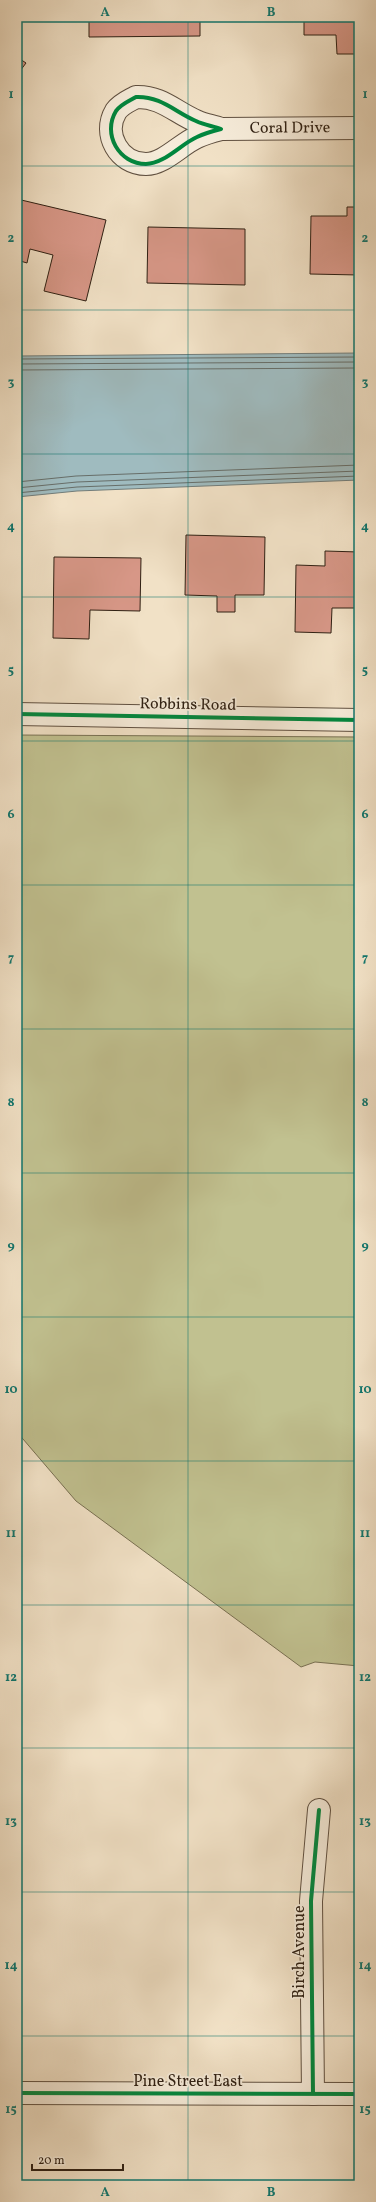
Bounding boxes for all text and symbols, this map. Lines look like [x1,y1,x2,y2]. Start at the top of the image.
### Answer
text: A [100,4,110,22]
text: B [267,4,276,22]
text: 1 [8,86,14,104]
text: 1 [362,86,368,104]
street label: Coral Drive [250,117,330,140]
text: 2 [8,230,15,248]
text: 2 [362,230,369,248]
text: 3 [8,374,15,392]
text: 3 [362,374,369,392]
text: 4 [7,518,15,536]
text: 4 [361,518,369,536]
text: 5 [8,662,14,680]
text: 5 [362,662,368,680]
street label: Robbins Road [139,693,237,717]
text: 6 [7,806,15,824]
text: 6 [361,806,369,824]
text: 7 [8,950,14,968]
text: 7 [362,950,368,968]
text: 8 [7,1094,15,1112]
text: 8 [361,1094,369,1112]
text: 9 [7,1237,15,1255]
text: 9 [361,1237,369,1255]
text: 10 [4,1381,18,1399]
text: 10 [358,1381,372,1399]
text: 11 [6,1525,16,1543]
text: 11 [360,1525,370,1543]
text: 12 [5,1669,17,1687]
text: 12 [359,1669,371,1687]
text: 13 [5,1813,17,1831]
text: 13 [359,1813,371,1831]
street label: Birch Avenue [289,1905,311,1999]
text: 14 [4,1957,18,1975]
text: 14 [358,1957,372,1975]
street label: Pine Street East [133,2071,243,2093]
text: 15 [5,2101,17,2119]
text: 15 [359,2101,371,2119]
scale bar [32,2146,123,2172]
text: 20 m [38,2153,65,2169]
text: A [100,2184,110,2202]
text: B [267,2184,276,2202]

